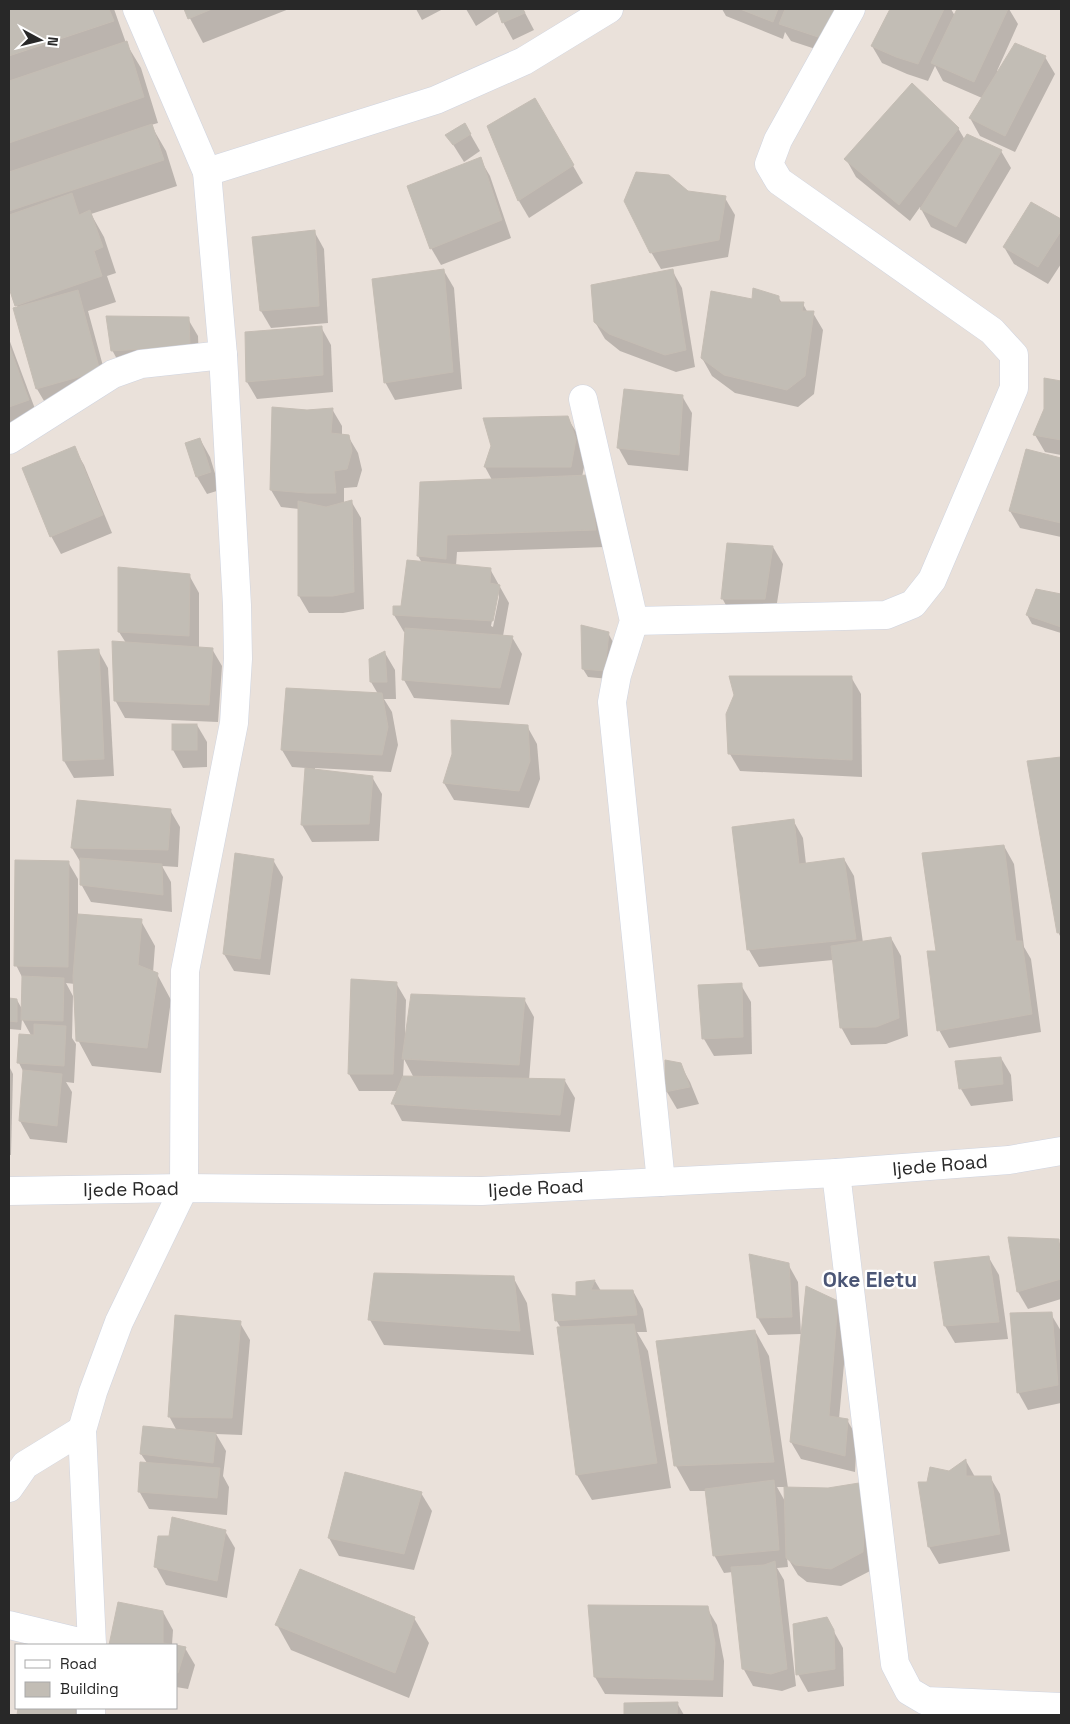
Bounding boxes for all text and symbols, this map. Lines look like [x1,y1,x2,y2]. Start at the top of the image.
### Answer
north arrow [15,15,65,65]
text: N [43,36,62,47]
street label: Ijede Road [891,1148,989,1182]
street label: Ijede Road [488,1173,584,1203]
street label: Ijede Road [83,1176,179,1202]
district label: Oke Eletu [823,1266,917,1293]
legend [15,1644,178,1709]
text: Road [60,1654,97,1673]
text: Building [60,1679,119,1698]

